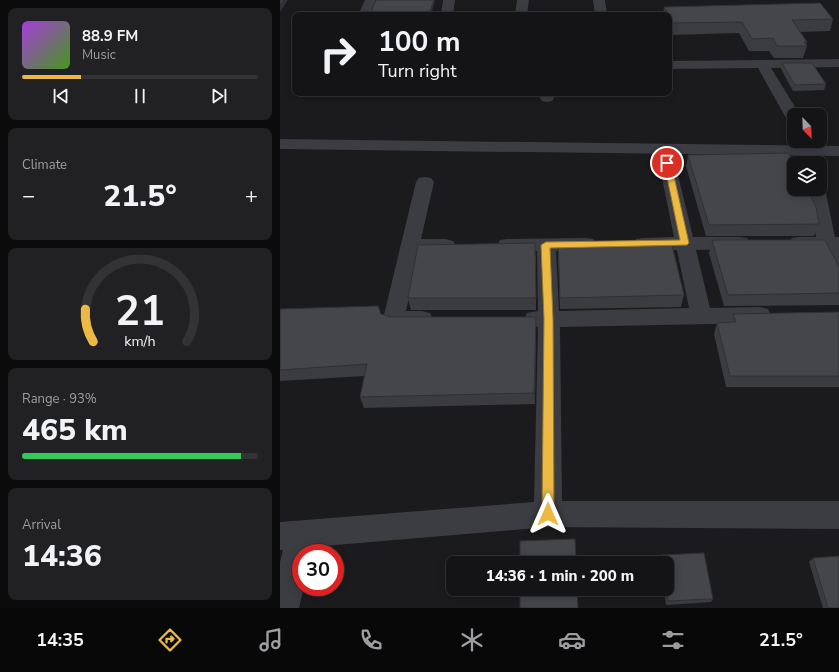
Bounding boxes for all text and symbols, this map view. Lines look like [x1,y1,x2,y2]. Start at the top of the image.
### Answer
text: 100 m [378,23,461,61]
text: 88.9 FM [82,26,138,46]
icon: right [312,28,364,80]
text: Music [82,46,116,64]
text: Turn right [378,59,457,83]
icon: previous [50,85,72,107]
icon: pause [129,85,151,107]
icon: next [208,85,230,107]
north arrow [787,108,827,148]
map controls [787,108,827,196]
pin [650,146,684,180]
icon: arrive [656,152,678,174]
text: Climate [22,156,67,174]
button: layers [787,156,827,196]
text: 21.5° [103,176,177,217]
text: − [22,181,35,211]
text: + [245,181,258,211]
text: 21 [115,283,165,340]
text: km/h [124,332,156,351]
text: Range · 93% [22,390,97,408]
text: 465 km [22,410,128,451]
position arrow [527,493,569,535]
text: Arrival [22,516,61,534]
text: 14:36 [22,536,102,577]
speed limit sign: 30 [292,544,344,596]
text: 14:36 · 1 min · 200 m [486,566,634,586]
icon: directions [156,626,184,654]
icon: music [257,626,285,654]
icon: phone [357,626,385,654]
icon: climate [458,626,486,654]
icon: car [558,626,586,654]
icon: filters [659,626,687,654]
text: 14:35 [36,628,84,652]
text: 21.5° [759,628,803,652]

